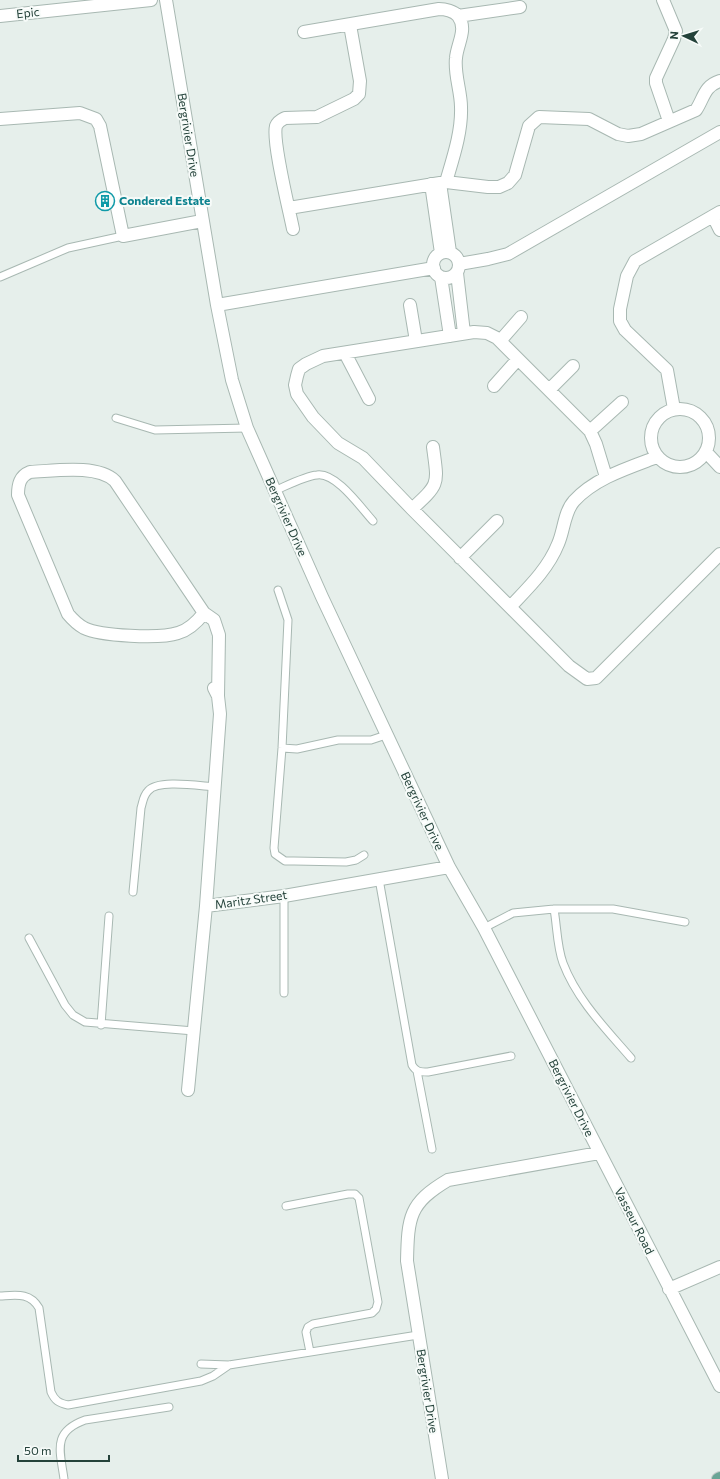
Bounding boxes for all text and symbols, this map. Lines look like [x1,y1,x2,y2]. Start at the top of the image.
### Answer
street label: Epic [16,4,40,20]
north arrow [664,16,704,56]
text: N [667,31,680,40]
street label: Bergrivier Drive [175,92,203,178]
building icon: Condered Estate [94,190,116,212]
place label: Condered Estate [119,193,210,207]
street label: Bergrivier Drive [263,475,311,558]
street label: Bergrivier Drive [399,769,447,852]
street label: Maritz Street [214,887,288,911]
street label: Bergrivier Drive [546,1057,597,1139]
street label: Vasseur Road [612,1185,658,1256]
street label: Bergrivier Drive [414,1348,442,1434]
scale bar [18,1437,109,1463]
text: 50 m [24,1443,52,1457]

